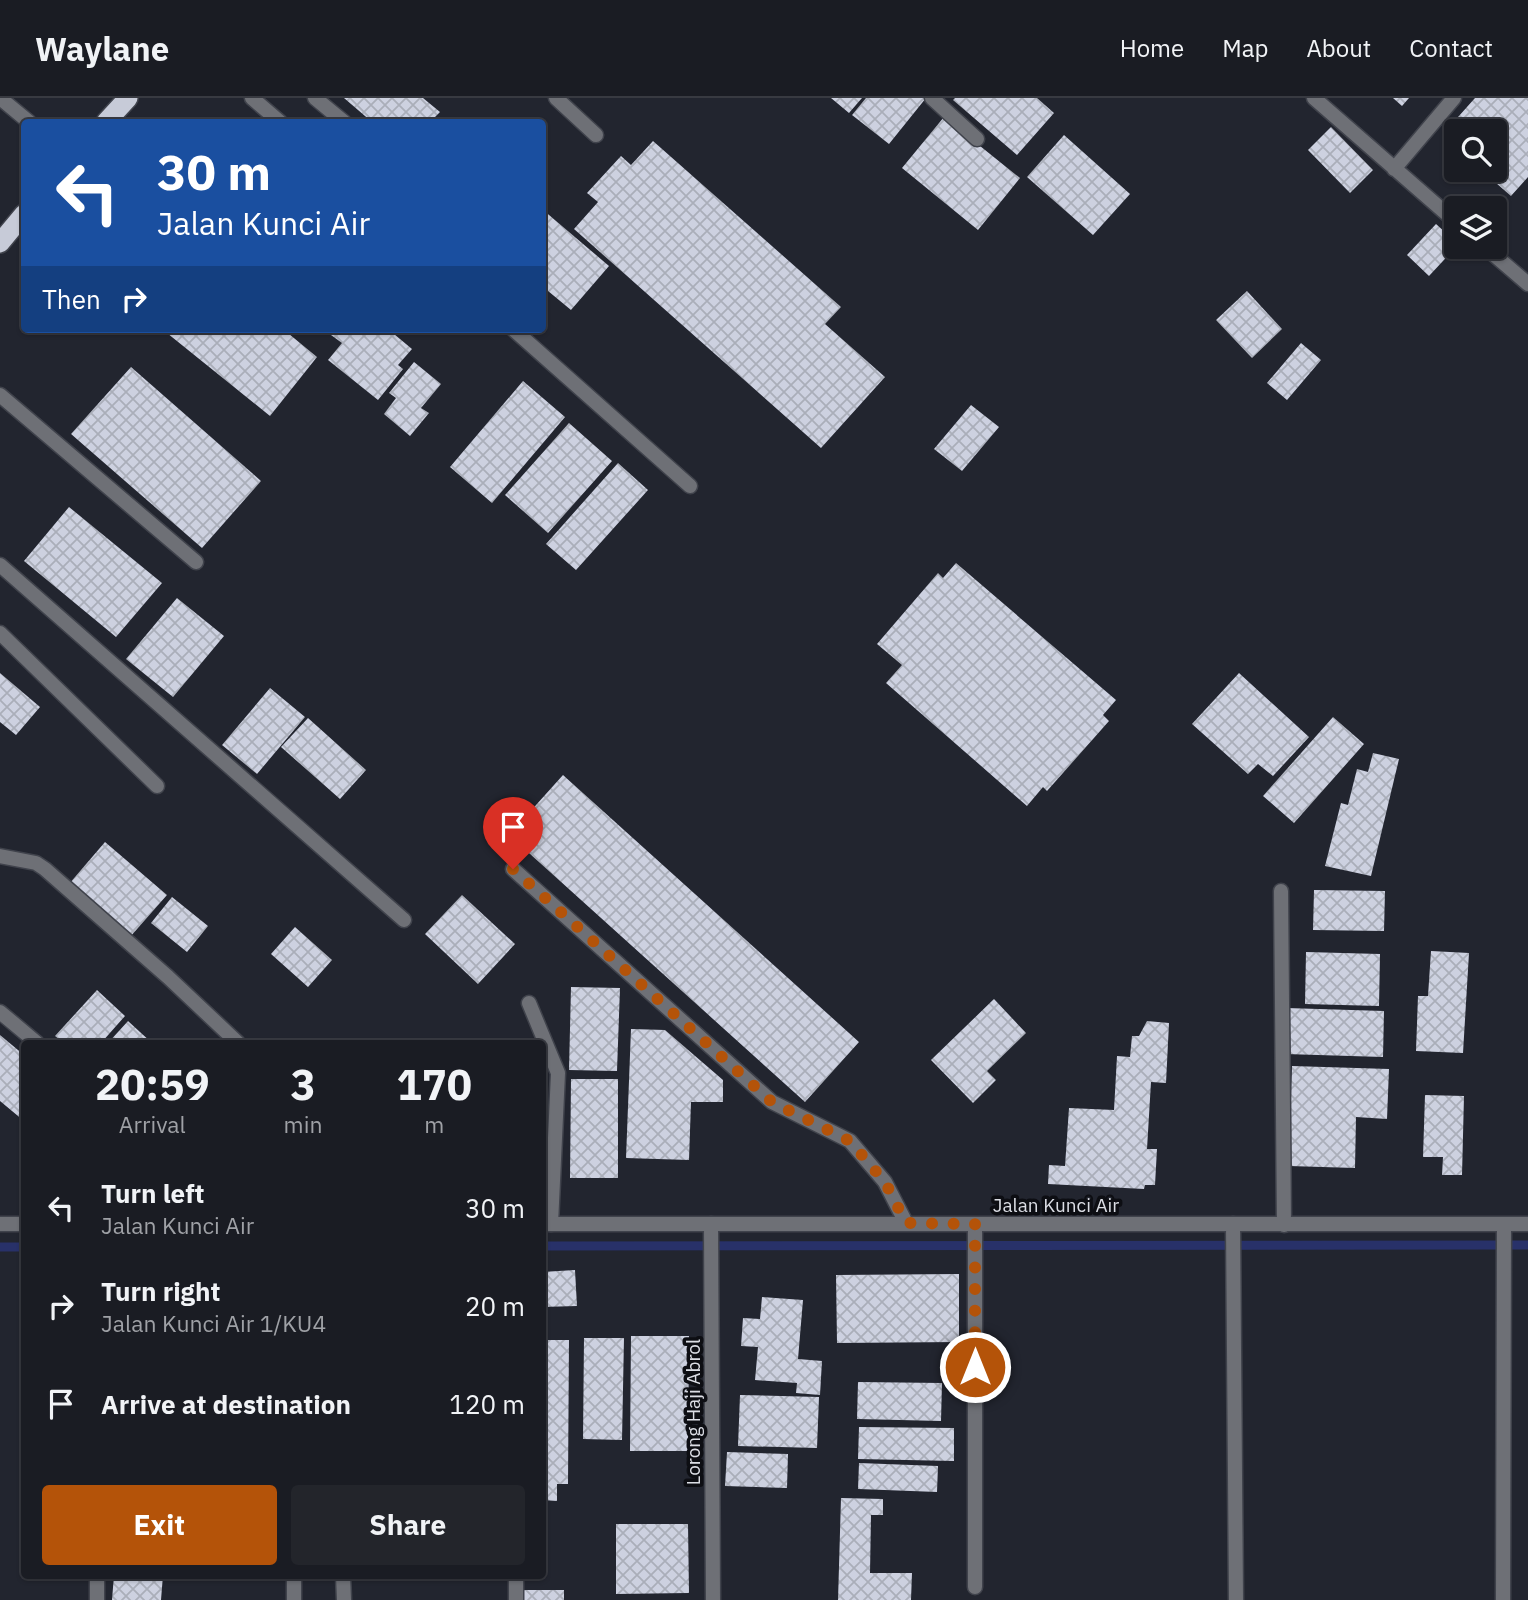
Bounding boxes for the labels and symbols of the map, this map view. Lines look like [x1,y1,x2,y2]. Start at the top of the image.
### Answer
pin [483,797,543,869]
street label: Jalan Kunci Air [993,1193,1119,1217]
position arrow [938,1330,1012,1404]
street label: Lorong Haji Abrol [681,1339,705,1485]

